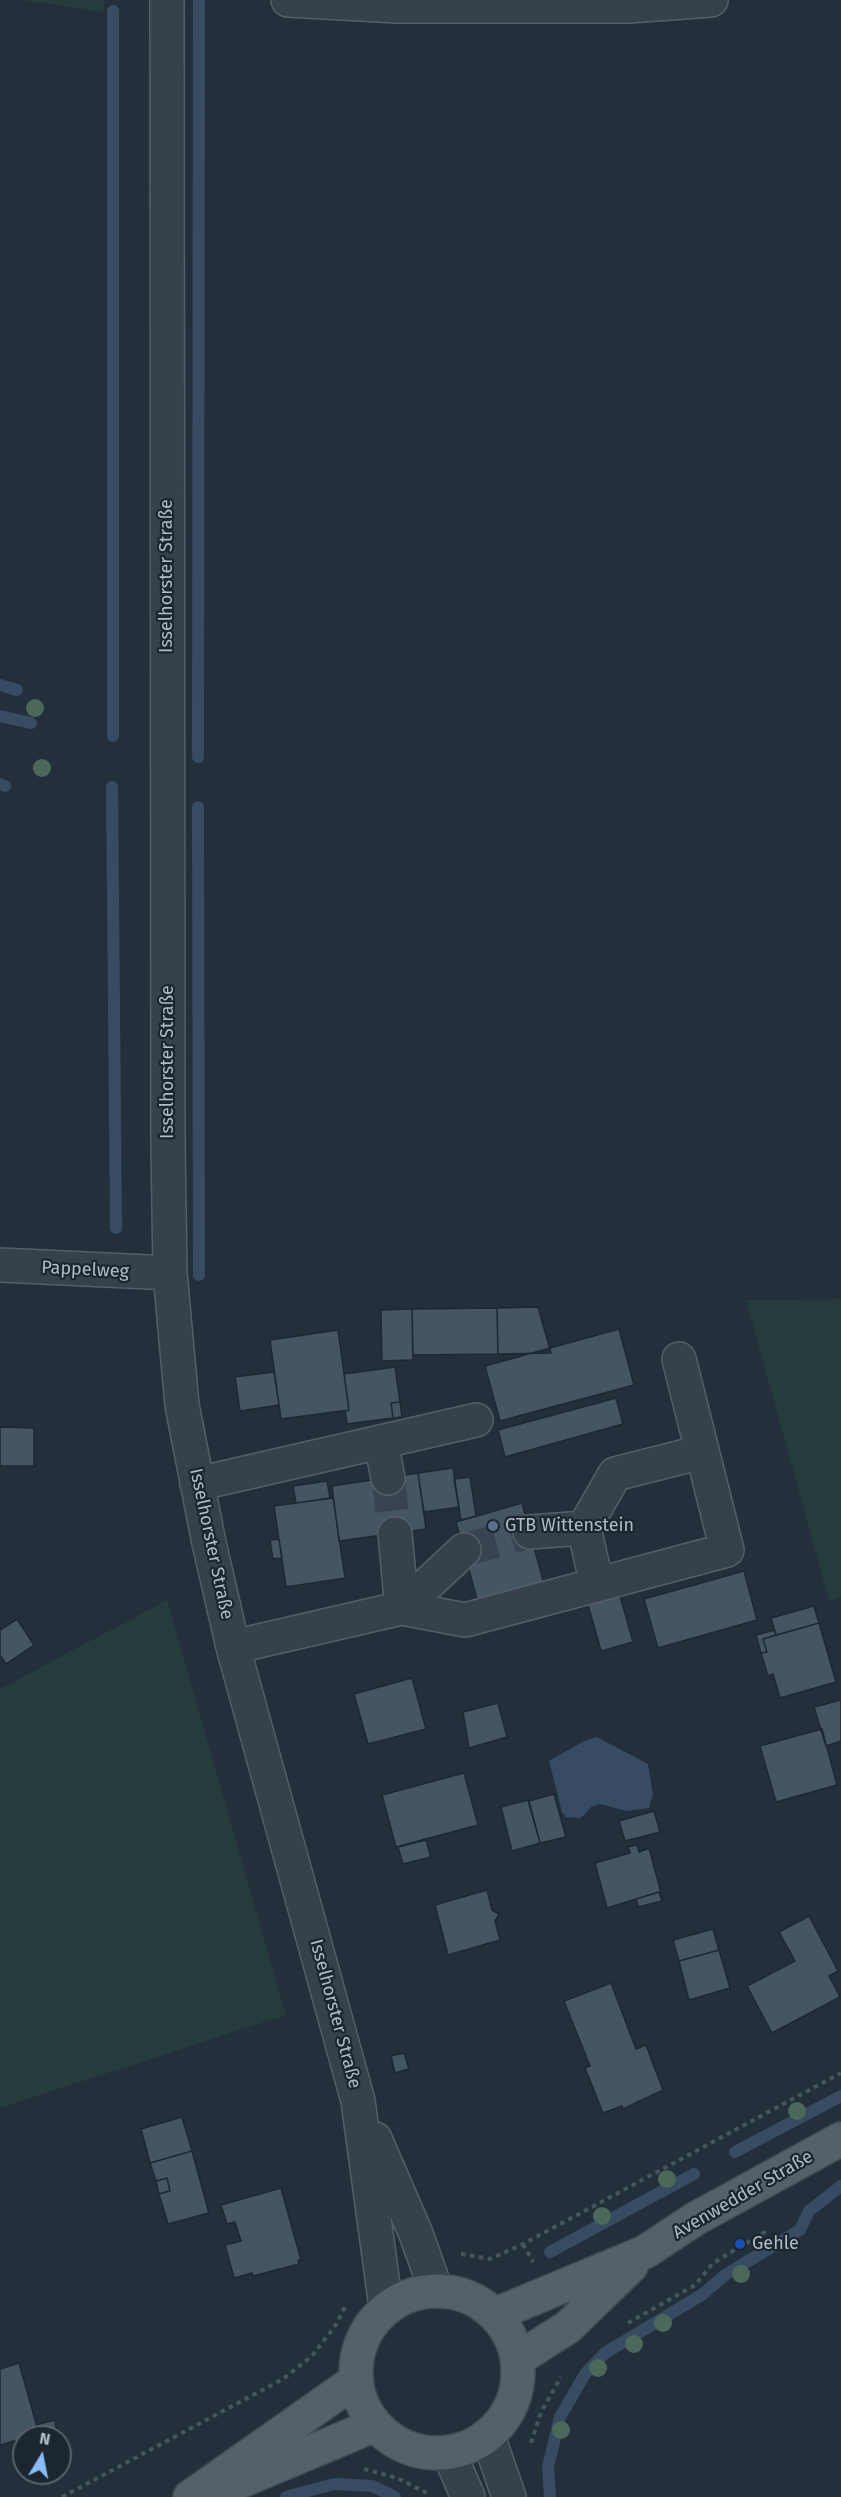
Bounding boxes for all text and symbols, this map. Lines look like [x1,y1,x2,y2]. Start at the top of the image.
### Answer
street label: Isselhorster Straße [156,499,178,653]
street label: Isselhorster Straße [157,985,179,1139]
street label: Pappelweg [41,1257,129,1283]
street label: Isselhorster Straße [184,1467,238,1621]
place label: GTB Wittenstein [505,1515,634,1537]
marker: GTB Wittenstein [486,1519,500,1533]
street label: Isselhorster Straße [305,1937,365,2091]
street label: Avenwedder Straße [669,2146,817,2244]
place label: Gehle [752,2233,799,2255]
marker: Gehle [733,2237,747,2251]
north arrow [12,2425,72,2485]
text: N [38,2428,52,2449]

